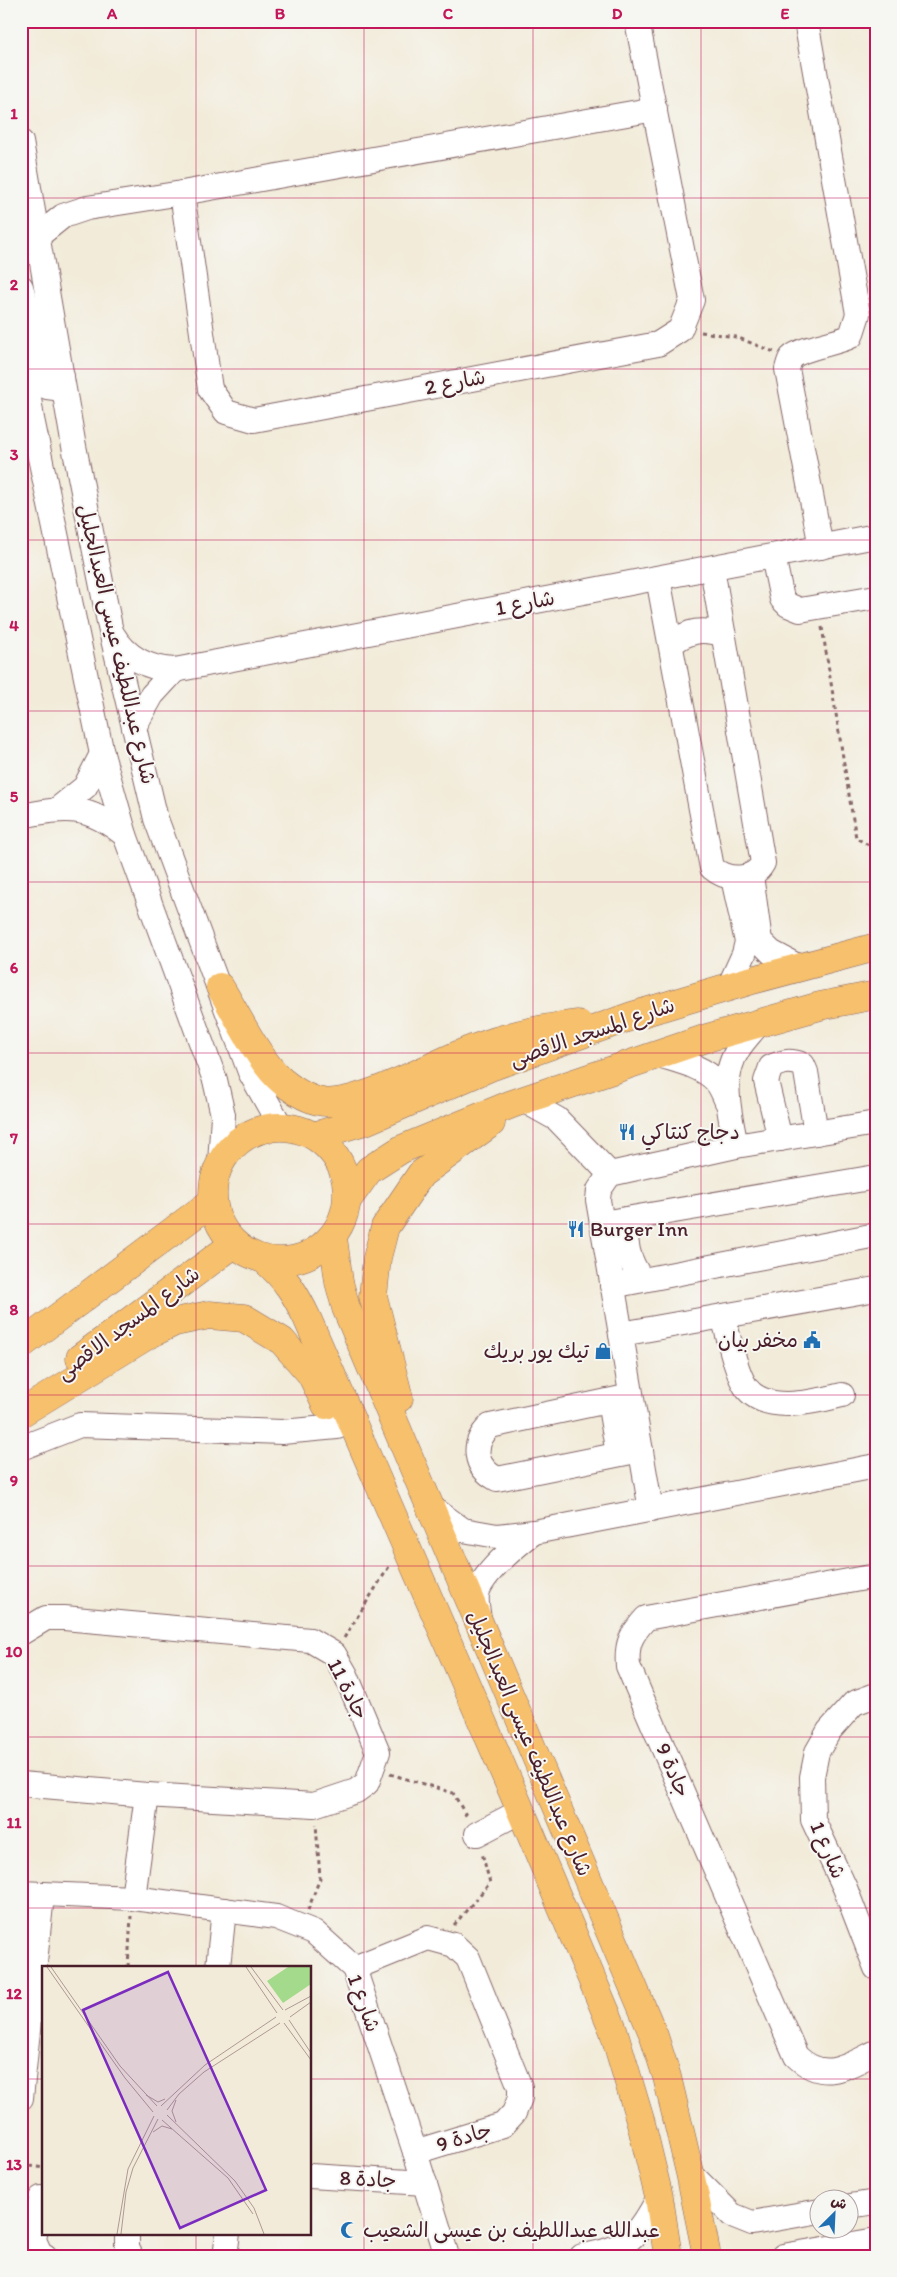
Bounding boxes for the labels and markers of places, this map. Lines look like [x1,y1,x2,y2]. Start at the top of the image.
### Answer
place label: دجاج كنتاكي [641,1119,740,1151]
restaurant icon: دجاج كنتاكي [617,1122,637,1142]
place label: Burger Inn [590,1216,688,1241]
restaurant icon: Burger Inn [566,1219,586,1239]
place label: مخفر بيان [718,1327,798,1353]
public building icon: مخفر بيان [802,1330,822,1350]
place label: تيك يور بريك [484,1338,590,1364]
shop icon: تيك يور بريك [593,1341,613,1361]
place label: عبدالله عبداللطيف بن عيسى الشعيب [363,2217,660,2244]
mosque icon: عبدالله عبداللطيف بن عيسى الشعيب [339,2220,359,2240]

